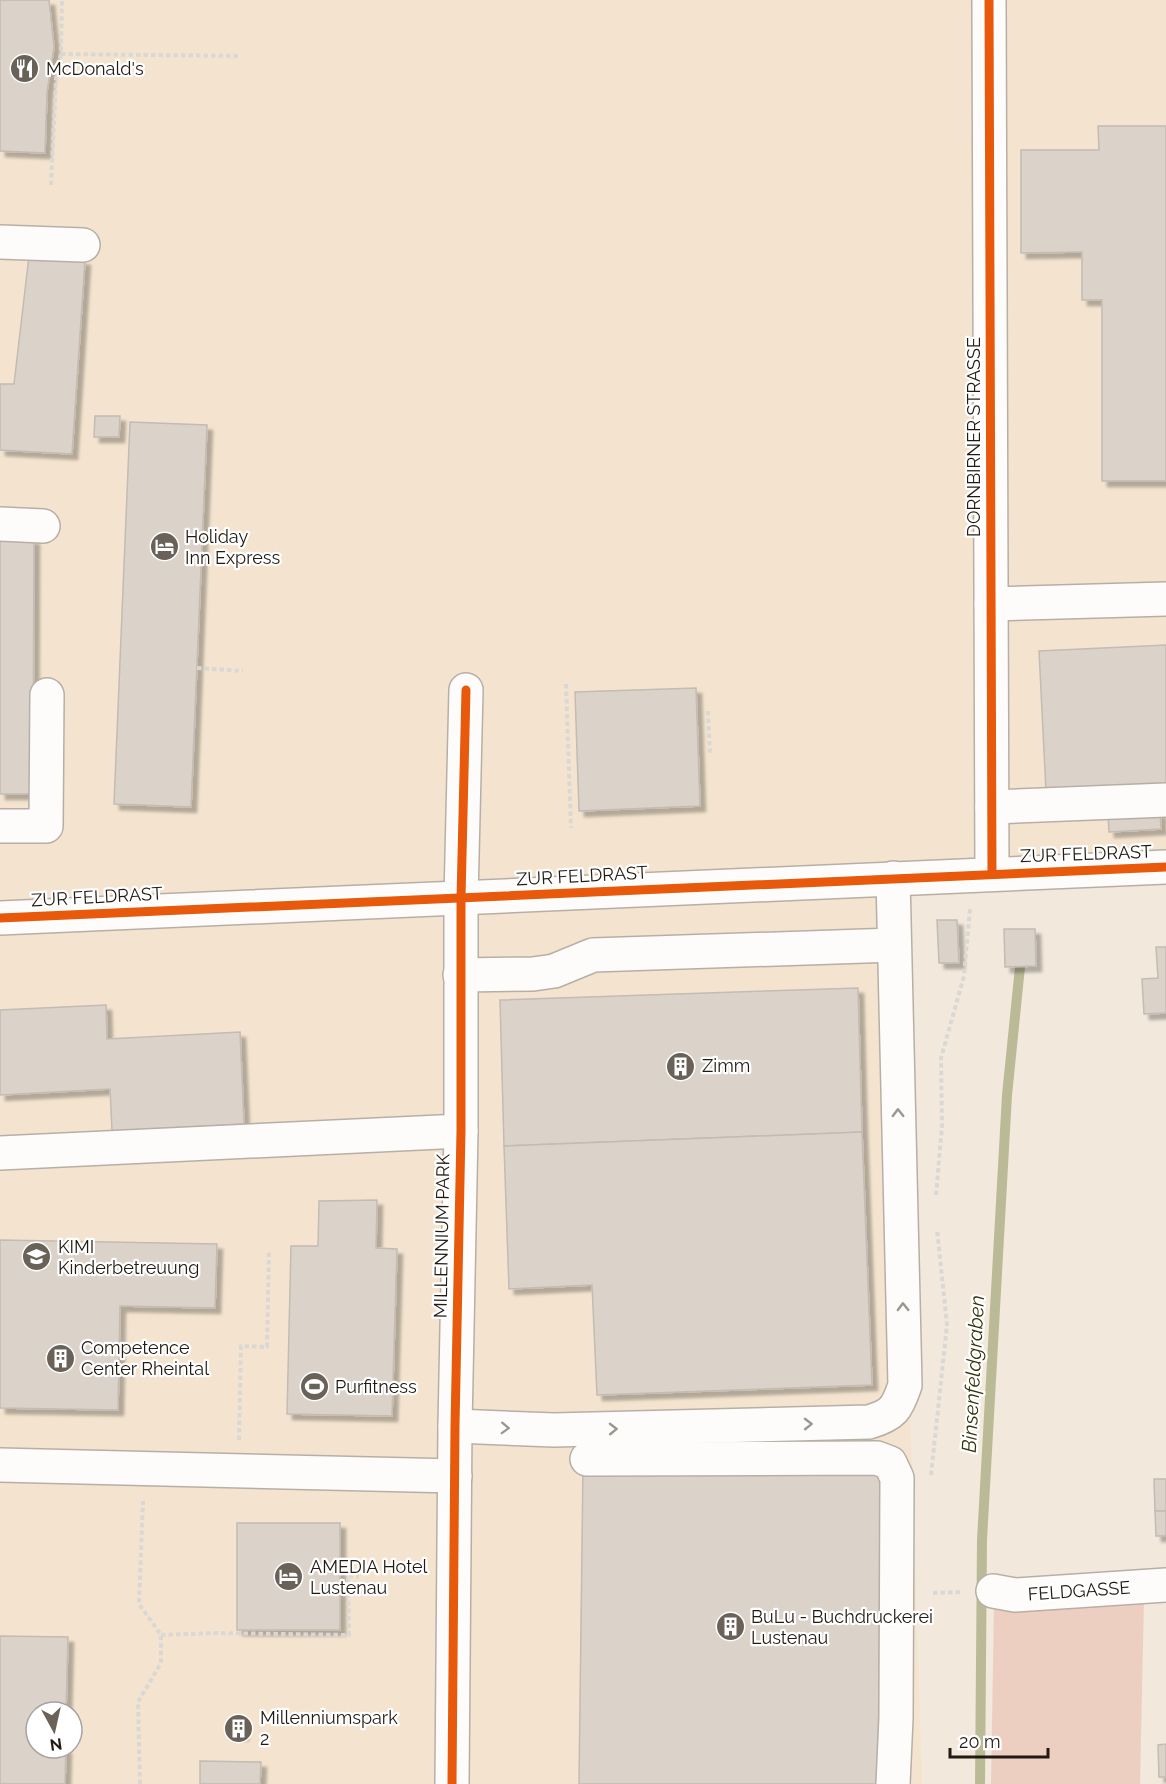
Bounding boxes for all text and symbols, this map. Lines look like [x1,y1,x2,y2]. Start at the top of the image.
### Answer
restaurant icon: McDonald's [9,53,41,85]
place label: McDonald's [46,58,144,79]
street label: DORNBIRNER STRASSE [963,337,984,537]
place label: Holiday Inn Express [185,526,280,568]
hotel icon: Holiday Inn Express [148,531,180,563]
street label: ZUR FELDRAST [1020,841,1152,866]
street label: ZUR FELDRAST [516,862,648,889]
street label: ZUR FELDRAST [31,883,163,910]
building icon: Zimm [665,1050,697,1082]
place label: Zimm [702,1055,750,1076]
one-way arrow [892,1108,904,1117]
street label: MILLENNIUM PARK [430,1153,453,1318]
place label: KIMI Kinderbetreuung [58,1236,199,1278]
school or university icon: KIMI Kinderbetreuung [21,1241,53,1273]
water label: Binsenfeldgraben [957,1295,989,1453]
one-way arrow [897,1303,909,1312]
place label: Competence Center Rheintal [81,1337,209,1379]
building icon: Competence Center Rheintal [44,1342,76,1374]
sports icon: Purfitness [298,1371,330,1403]
place label: Purfitness [335,1376,417,1397]
one-way arrow [803,1418,812,1430]
one-way arrow [500,1422,509,1435]
one-way arrow [608,1423,617,1435]
place label: AMEDIA Hotel Lustenau [310,1556,428,1598]
hotel icon: AMEDIA Hotel Lustenau [273,1561,305,1593]
street label: FELDGASSE [1027,1576,1131,1605]
place label: BuLu - Buchdruckerei Lustenau [751,1606,933,1648]
building icon: BuLu - Buchdruckerei Lustenau [714,1611,746,1643]
north arrow [24,1700,84,1760]
place label: Millenniumspark 2 [260,1707,398,1749]
building icon: Millenniumspark 2 [223,1712,255,1744]
scale bar [950,1721,1048,1759]
text: 20 m [959,1731,1001,1752]
text: N [49,1734,63,1755]

